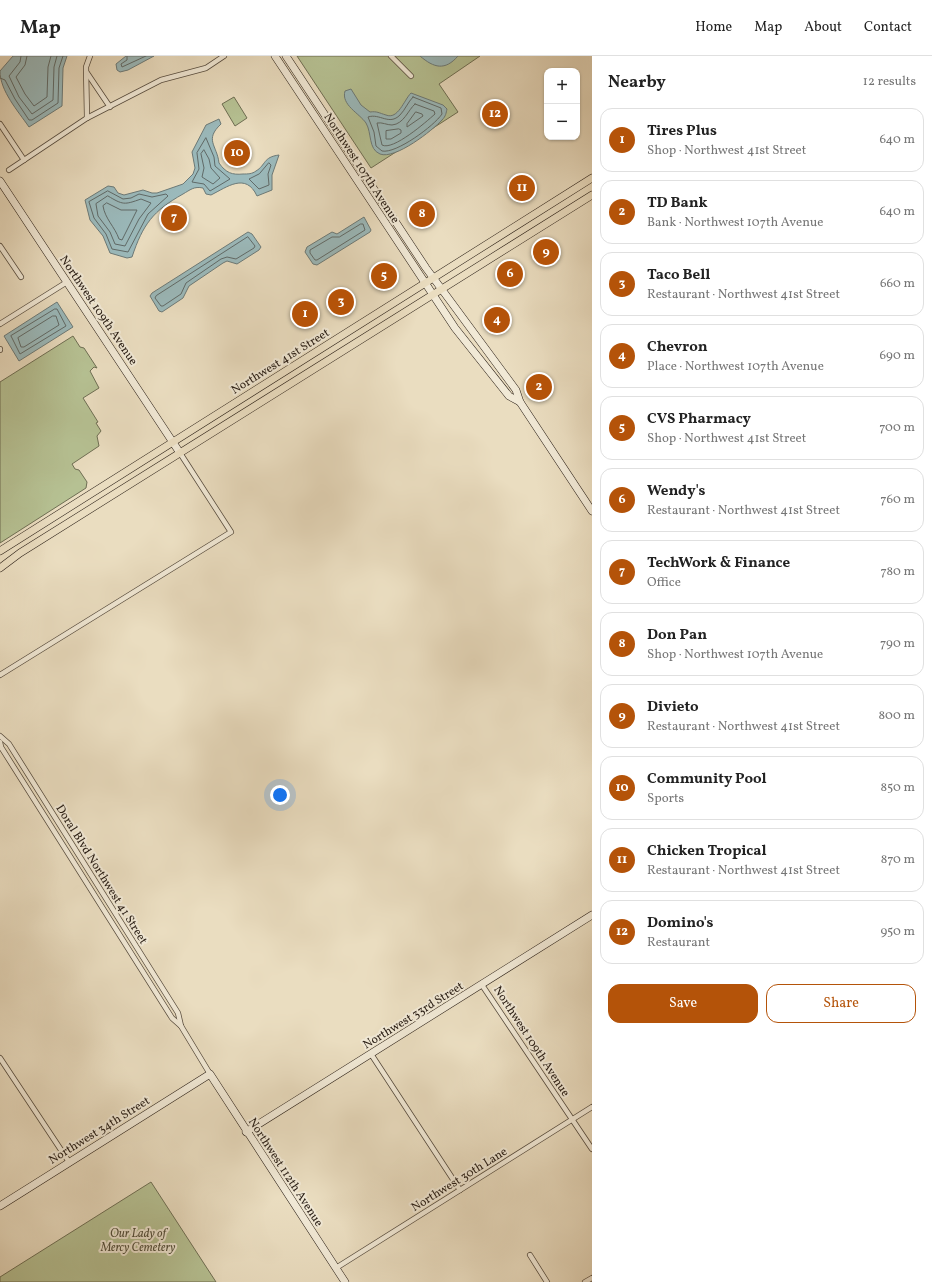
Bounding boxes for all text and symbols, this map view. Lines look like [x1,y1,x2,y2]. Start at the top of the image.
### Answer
text: Map [20,15,61,41]
text: Home [695,18,732,37]
text: Map [754,18,782,37]
text: About [804,18,842,37]
text: Contact [864,18,912,37]
map controls [544,68,580,140]
button: + [544,68,580,104]
text: Nearby [608,71,666,94]
text: 12 results [863,73,916,91]
pin: 12 [482,99,508,129]
button: − [544,104,580,140]
street label: Northwest 107th Avenue [319,110,403,227]
text: Tires Plus [647,121,717,142]
text: 1 [619,131,625,149]
text: 640 m [879,131,915,149]
pin: 10 [224,138,250,168]
text: Shop · Northwest 41st Street [647,142,806,160]
pin: 11 [509,173,535,203]
text: TD Bank [647,193,708,214]
pin: 8 [409,199,435,229]
pin: 7 [161,203,187,233]
text: 2 [619,203,625,221]
text: 640 m [879,203,915,221]
text: Bank · Northwest 107th Avenue [647,214,823,232]
pin: 9 [533,237,559,267]
street label: Northwest 109th Avenue [55,253,141,369]
pin: 6 [497,259,523,289]
pin: 5 [371,261,397,291]
text: Taco Bell [647,265,710,286]
text: 3 [619,275,625,293]
text: 660 m [880,275,915,293]
text: Restaurant · Northwest 41st Street [647,286,840,304]
pin: 3 [328,287,354,317]
pin: 1 [292,299,318,329]
pin: 4 [484,305,510,335]
street label: Northwest 41st Street [228,325,333,399]
text: Chevron [647,337,708,358]
text: 4 [618,347,626,365]
text: 690 m [879,347,915,365]
text: Place · Northwest 107th Avenue [647,358,824,376]
pin: 2 [526,372,552,402]
text: CVS Pharmacy [647,409,751,430]
text: 5 [619,419,625,437]
text: 700 m [879,419,915,437]
text: Shop · Northwest 41st Street [647,430,806,448]
text: Wendy's [647,481,705,502]
text: 6 [618,491,626,509]
text: 760 m [880,491,915,509]
text: Restaurant · Northwest 41st Street [647,502,840,520]
text: TechWork & Finance [647,553,790,574]
text: 7 [619,563,625,581]
text: 780 m [881,563,915,581]
text: Office [647,574,681,592]
text: Don Pan [647,625,707,646]
text: 8 [618,635,626,653]
text: 790 m [880,635,915,653]
text: Shop · Northwest 107th Avenue [647,646,823,664]
text: Divieto [647,697,699,718]
text: 9 [618,707,626,725]
text: 800 m [878,707,915,725]
text: Restaurant · Northwest 41st Street [647,718,840,736]
text: Community Pool [647,769,767,790]
text: 10 [615,779,629,797]
text: 850 m [881,779,915,797]
your location [270,785,290,805]
text: Sports [647,790,684,808]
street label: Doral Blvd Northwest 41 Street [51,802,151,947]
text: Chicken Tropical [647,841,767,862]
text: 11 [617,851,627,869]
text: 870 m [881,851,915,869]
text: Restaurant · Northwest 41st Street [647,862,840,880]
text: Domino's [647,913,713,934]
text: 12 [616,923,628,941]
text: 950 m [880,923,915,941]
text: Restaurant [647,934,710,952]
street label: Northwest 33rd Street [360,978,467,1053]
street label: Northwest 109th Avenue [489,983,573,1100]
button: Save [608,984,758,1023]
button: Share [766,984,916,1023]
street label: Northwest 34th Street [46,1093,153,1168]
street label: Northwest 112th Avenue [244,1115,327,1230]
street label: Northwest 30th Lane [409,1144,511,1216]
park label: Our Lady of Mercy Cemetery [100,1226,176,1256]

